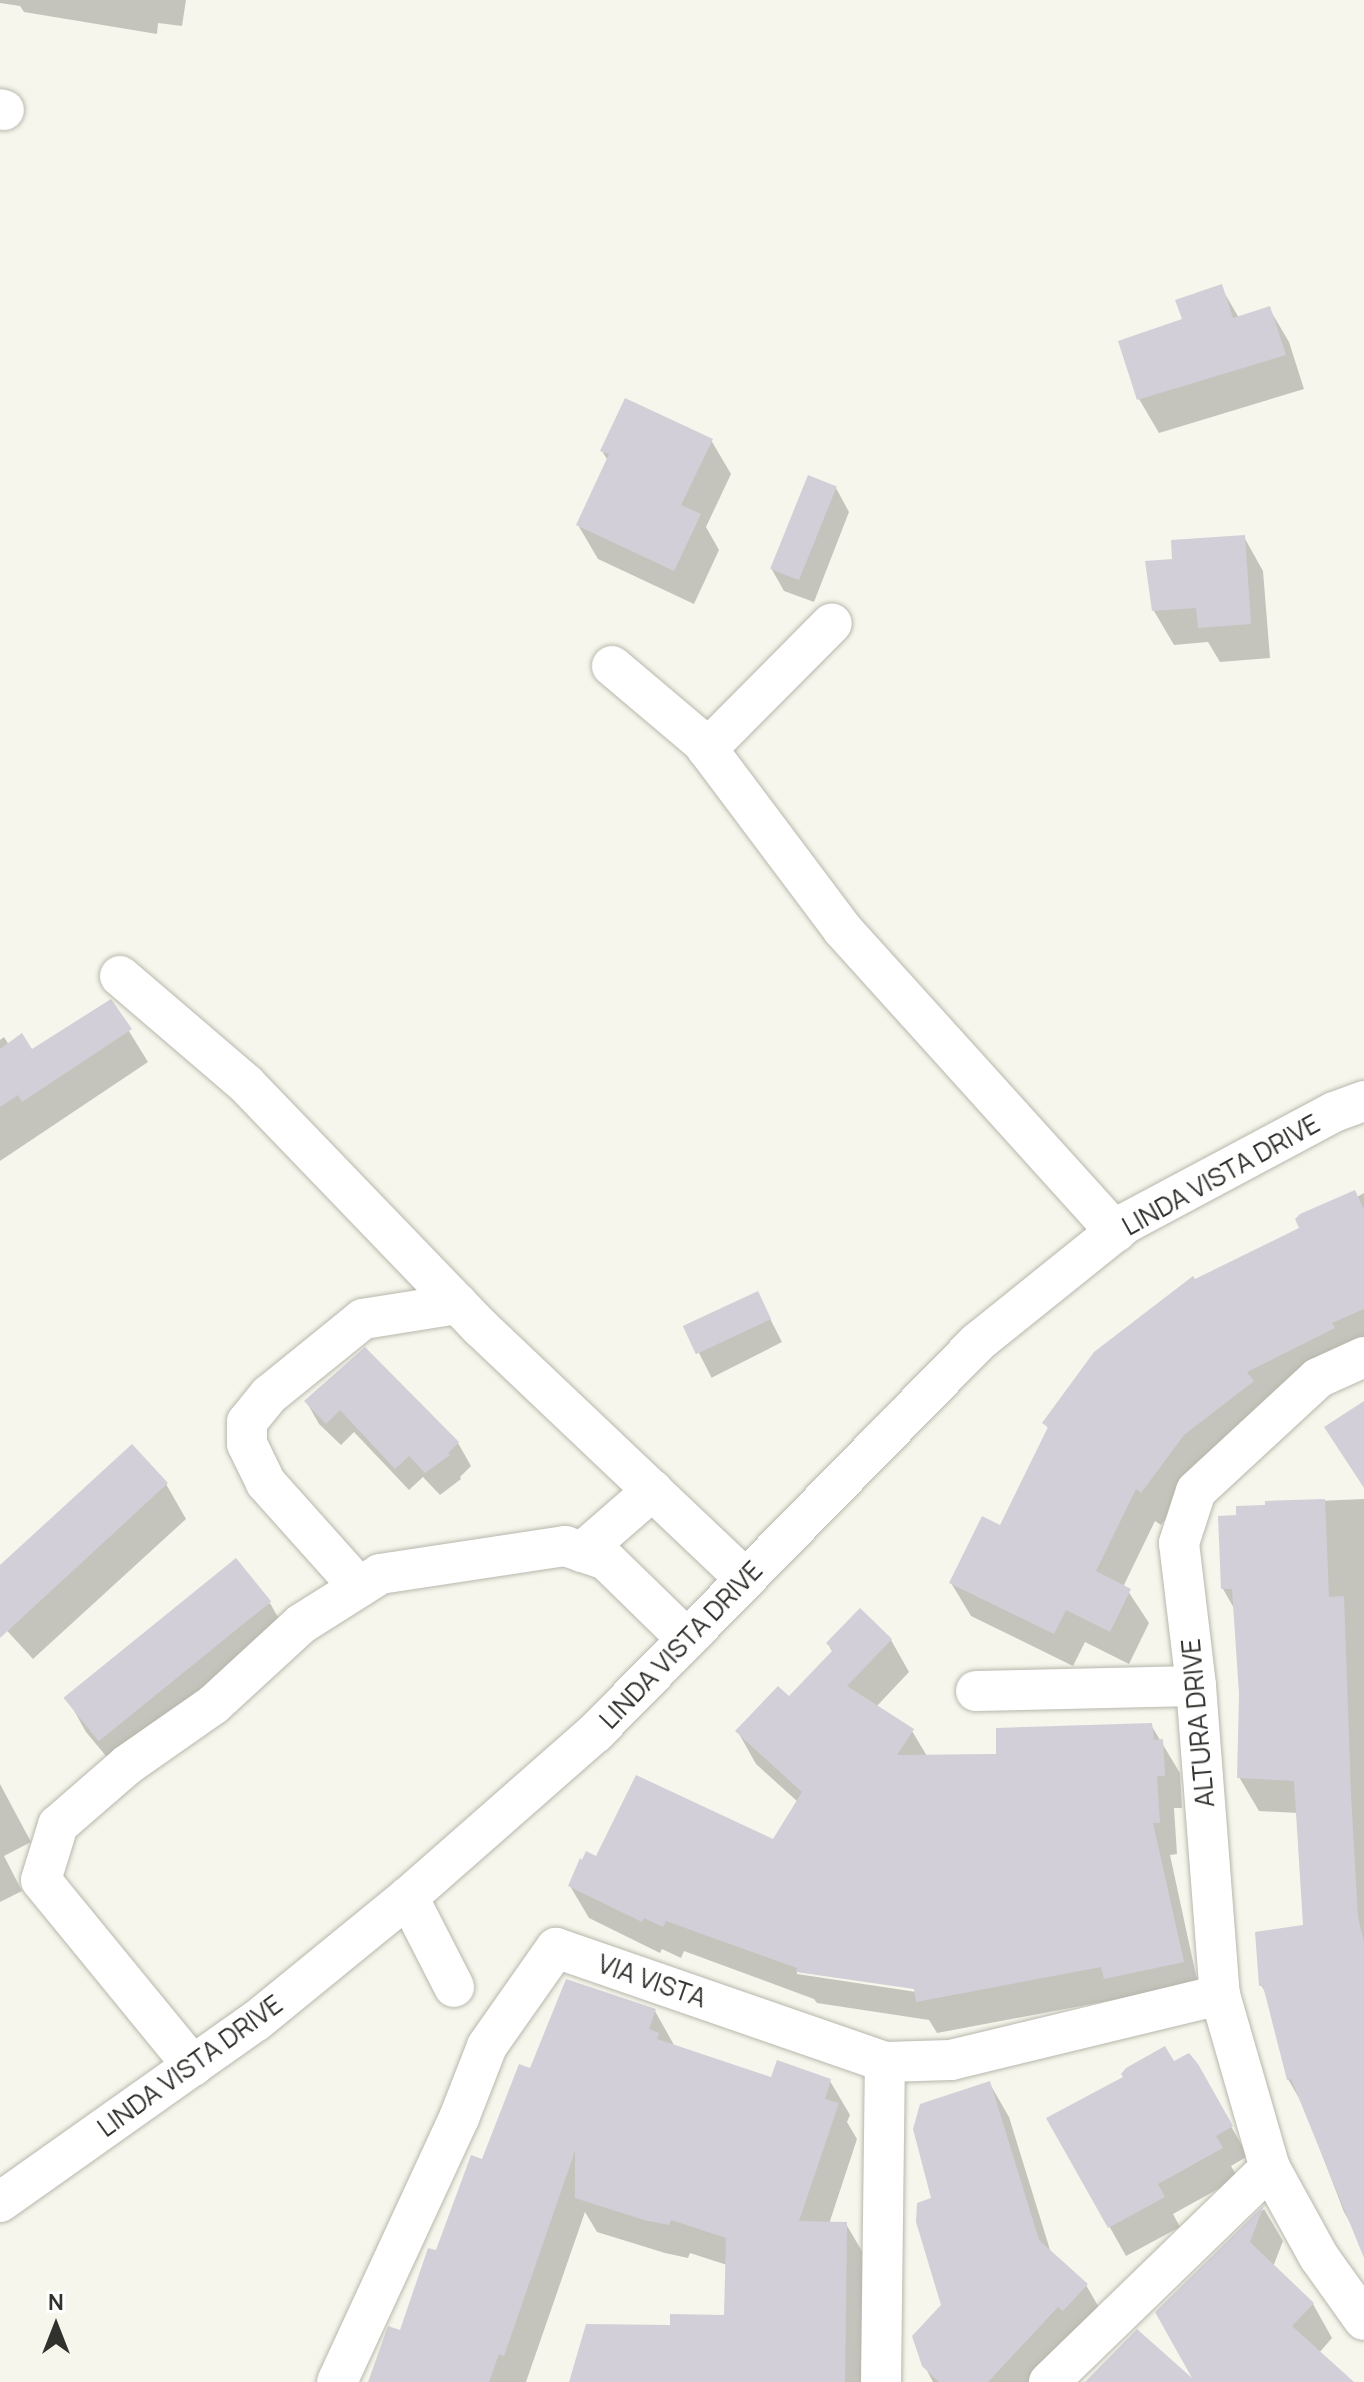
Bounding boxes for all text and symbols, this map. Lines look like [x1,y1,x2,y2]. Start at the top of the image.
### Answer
street label: LINDA VISTA DRIVE [1117,1108,1325,1242]
street label: LINDA VISTA DRIVE [593,1555,769,1735]
street label: ALTURA DRIVE [1175,1637,1221,1809]
street label: VIA VISTA [594,1948,710,2014]
street label: LINDA VISTA DRIVE [92,1989,288,2143]
north arrow [16,2286,96,2366]
text: N [48,2287,64,2317]

